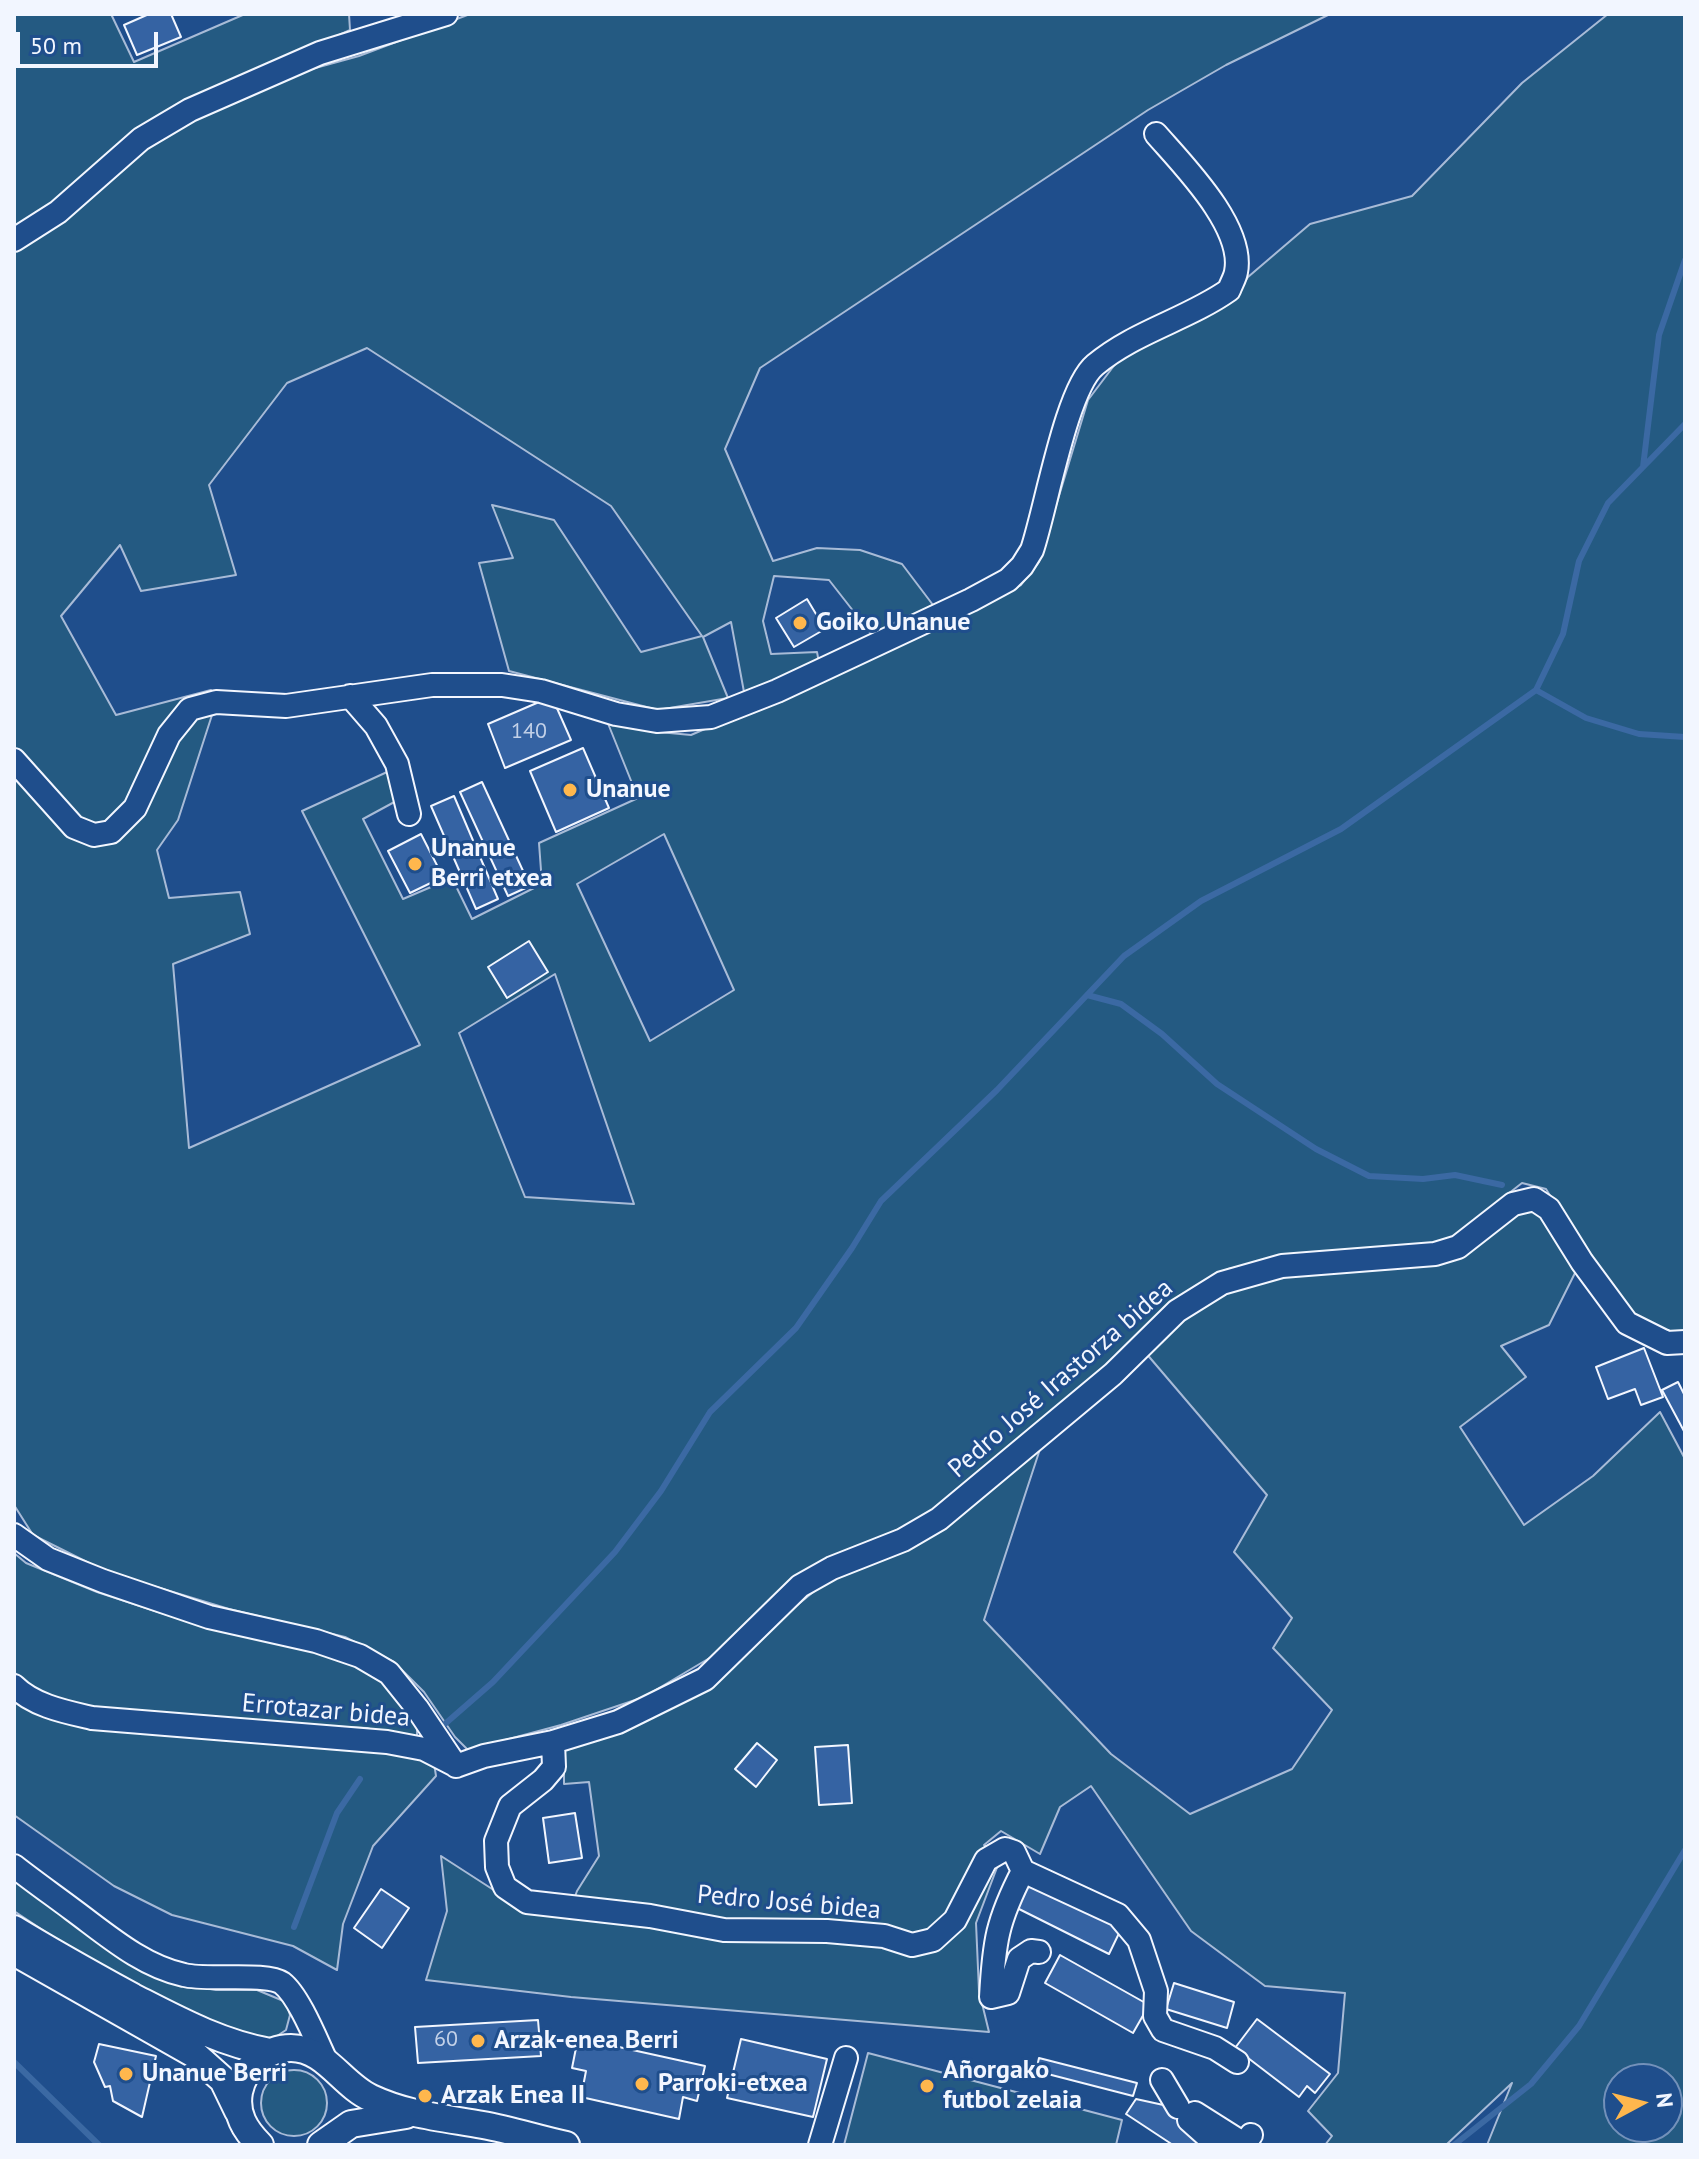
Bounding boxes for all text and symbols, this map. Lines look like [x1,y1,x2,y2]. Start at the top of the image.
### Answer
scale bar [20,16,162,66]
text: 50 m [30,30,82,61]
place label: Goiko Unanue [816,607,971,639]
marker: Goiko Unanue [791,614,809,632]
house number: 140 [511,719,547,745]
place label: Unanue [586,774,671,806]
marker: Unanue [561,781,579,799]
place label: Unanue Berri etxea [431,833,553,894]
marker: Unanue Berri etxea [406,855,424,873]
street label: Pedro José Irastorza bidea [942,1273,1180,1485]
street label: Errotazar bidea [241,1688,411,1734]
street label: Pedro José bidea [696,1879,882,1927]
place label: Arzak-enea Berri [494,2025,679,2057]
house number: 60 [434,2027,458,2053]
marker: Arzak-enea Berri [469,2032,487,2050]
place label: Añorgako futbol zelaia [943,2055,1082,2116]
place label: Unanue Berri [142,2058,287,2090]
north arrow [1603,2063,1683,2143]
marker: Unanue Berri [117,2065,135,2083]
place label: Parroki-etxea [658,2068,808,2100]
marker: Parroki-etxea [633,2075,651,2093]
marker: Añorgako futbol zelaia [918,2077,936,2095]
place label: Arzak Enea II [441,2080,585,2112]
marker: Arzak Enea II [416,2087,434,2105]
text: N [1650,2091,1680,2109]

